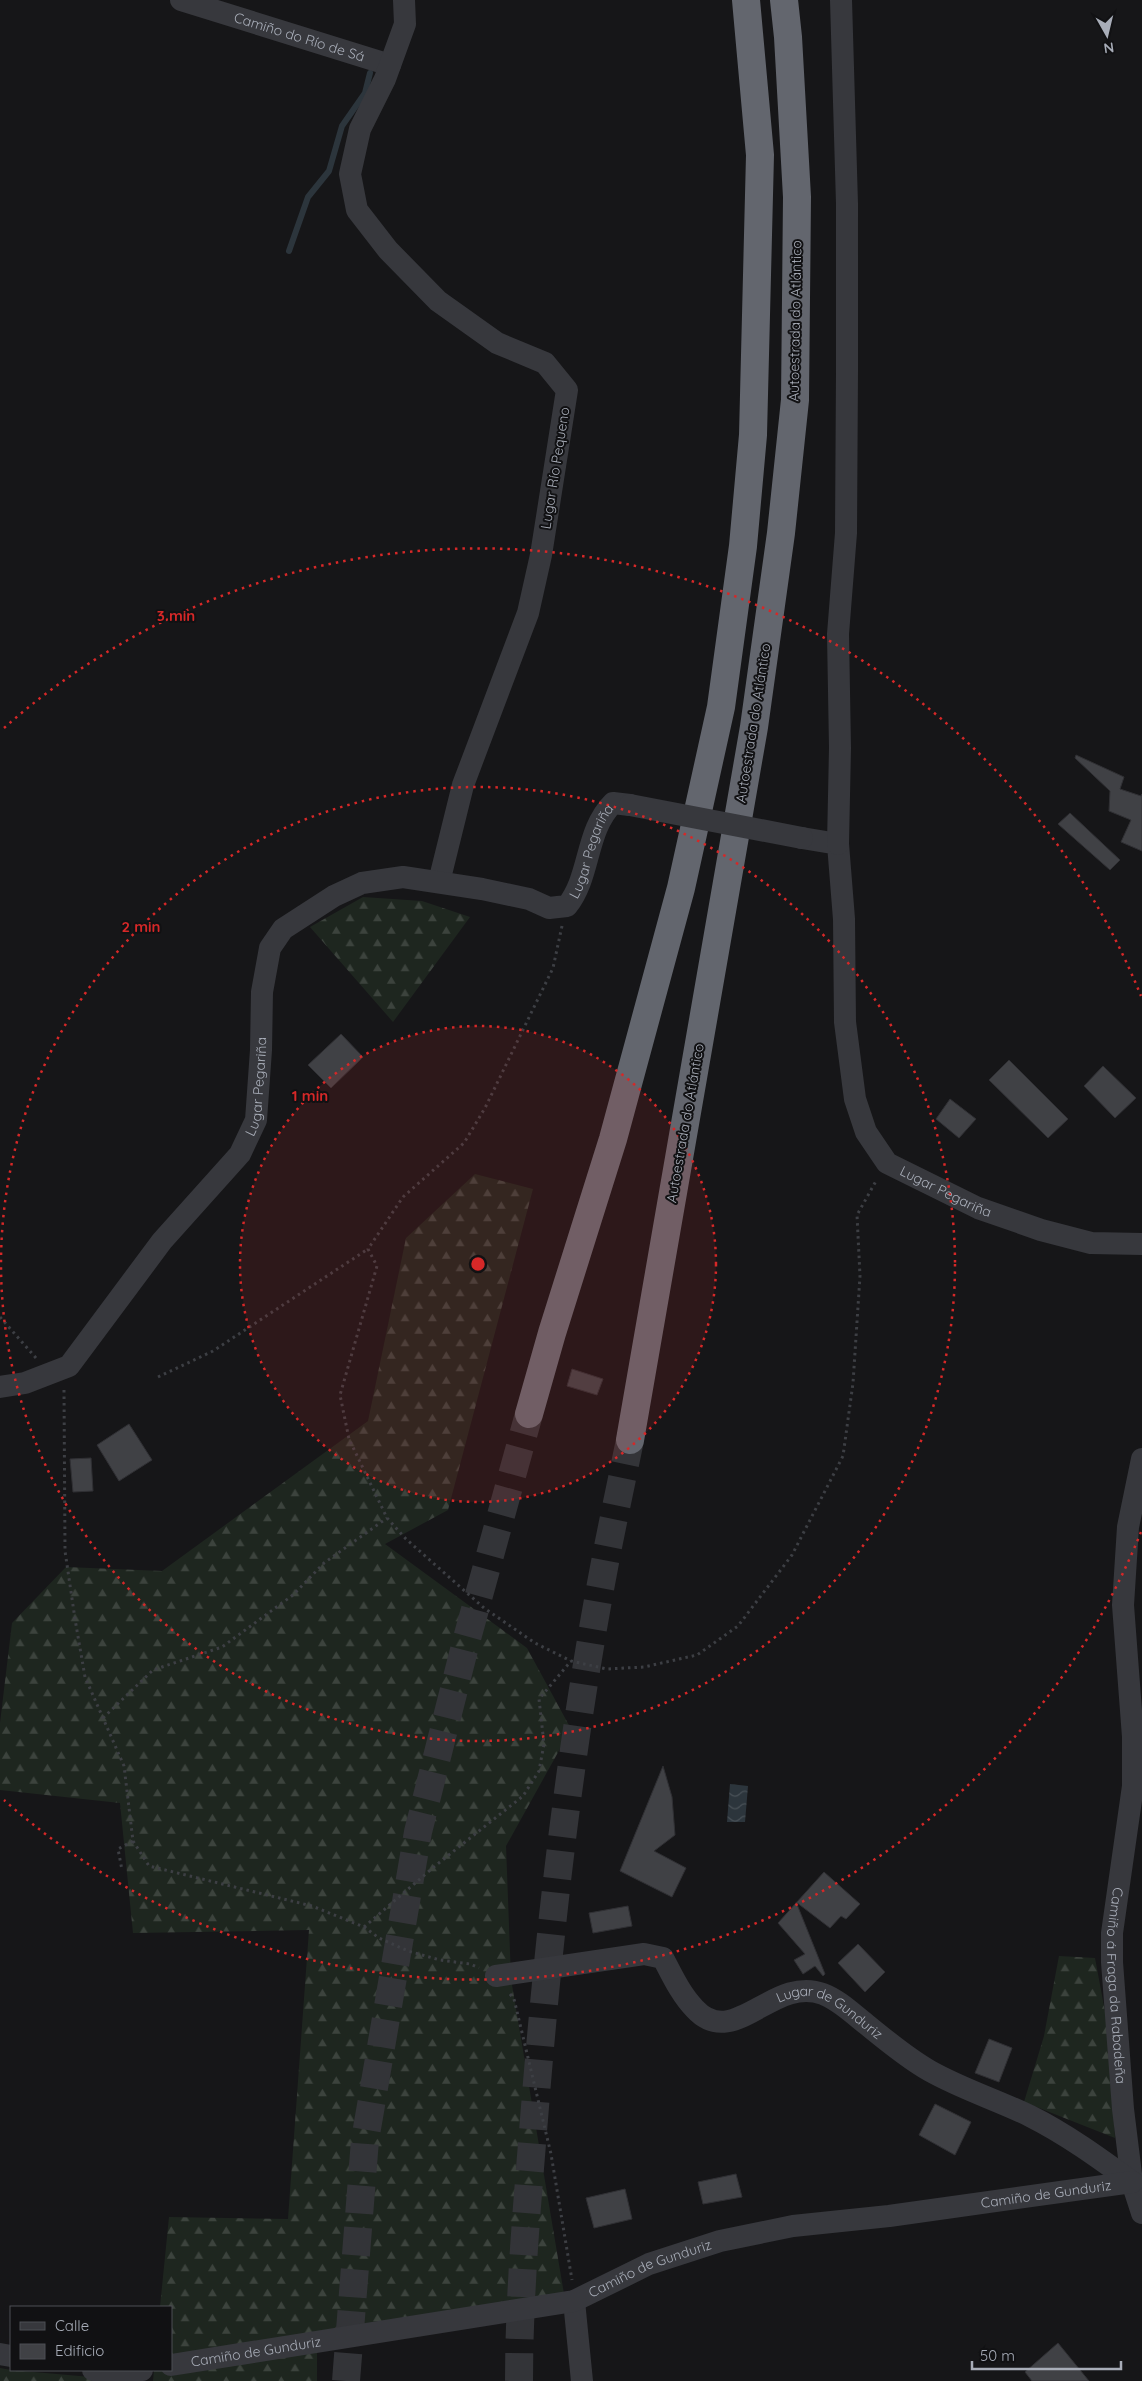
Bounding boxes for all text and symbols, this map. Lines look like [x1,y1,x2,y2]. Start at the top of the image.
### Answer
street label: Camiño do Río de Sá [232,8,367,66]
north arrow [1082,10,1132,60]
text: N [1102,38,1115,58]
street label: Autoestrada do Atlántico [785,240,805,402]
street label: Lugar Río Pequeno [536,406,574,530]
text: 3 min [157,606,195,625]
street label: Autoestrada do Atlántico [731,642,775,804]
street label: Lugar Pegariña [565,800,617,902]
text: 2 min [121,917,161,936]
street label: Lugar Pegariña [241,1037,270,1139]
street label: Autoestrada do Atlántico [662,1042,708,1204]
text: 1 min [292,1086,328,1105]
street label: Lugar Pegariña [897,1162,994,1221]
centre of rings [469,1255,487,1273]
street label: Camiño á Fraga da Rabadeña [1103,1886,1130,2085]
street label: Lugar de Gunduriz [773,1982,887,2043]
street label: Camiño de Gunduriz [980,2176,1113,2212]
street label: Camiño de Gunduriz [585,2235,714,2301]
legend [10,2306,172,2371]
text: Calle [55,2316,89,2335]
street label: Camiño de Gunduriz [190,2332,323,2371]
scale bar [972,2338,1121,2370]
text: Edificio [55,2341,104,2360]
text: 50 m [980,2346,1015,2365]

